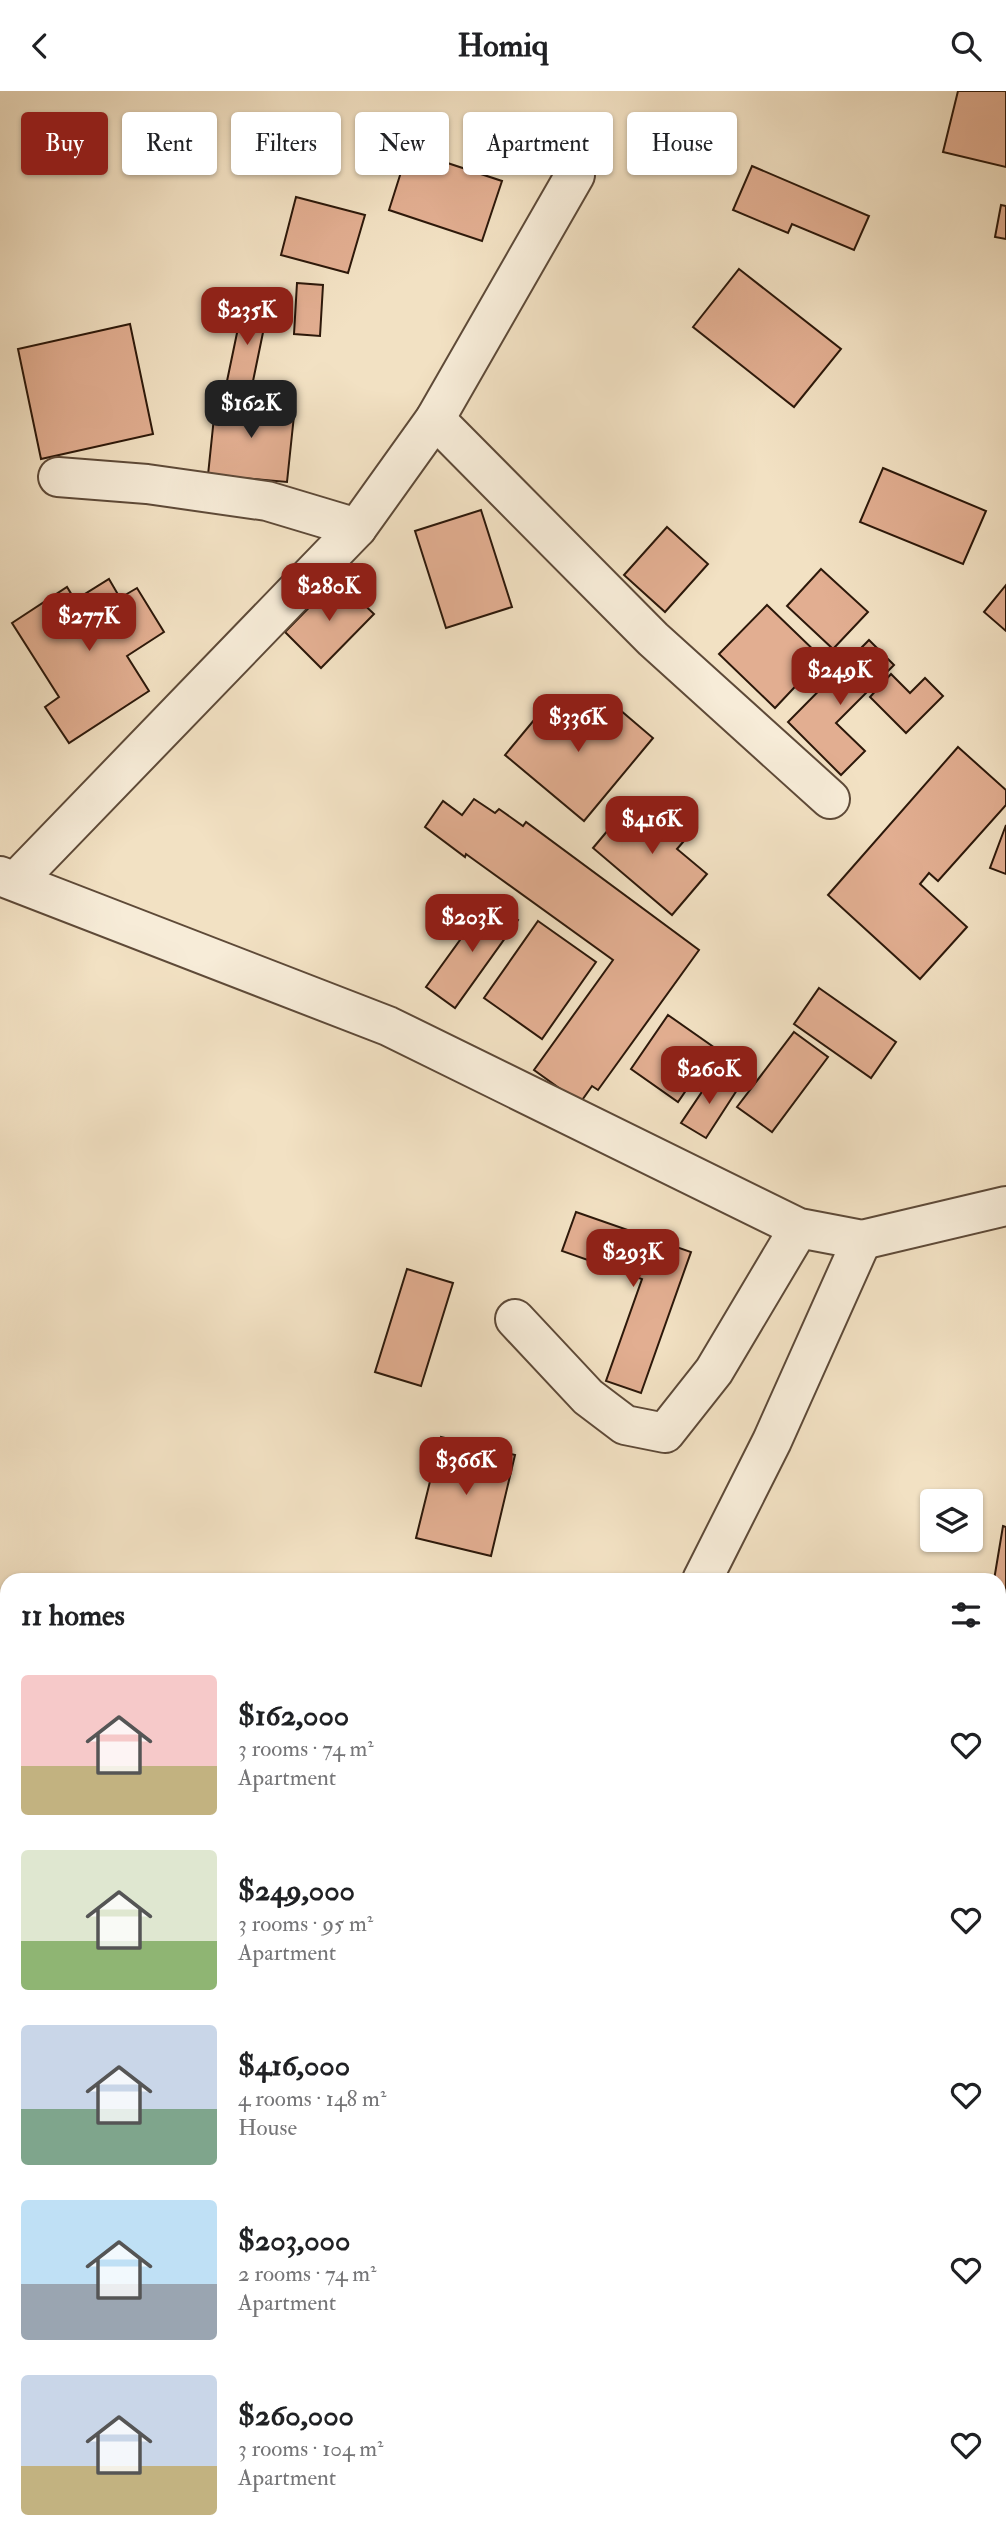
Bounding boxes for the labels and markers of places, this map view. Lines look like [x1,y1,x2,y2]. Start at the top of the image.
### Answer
pin: $235K [198,287,296,347]
pin: $162K [202,381,300,440]
pin: $280K [280,563,378,623]
pin: $277K [40,594,138,653]
pin: $249K [791,647,889,707]
pin: $336K [529,695,627,754]
pin: $416K [603,797,701,856]
pin: $203K [423,895,521,954]
pin: $260K [660,1047,758,1106]
pin: $293K [584,1229,682,1289]
pin: $366K [417,1437,515,1497]

